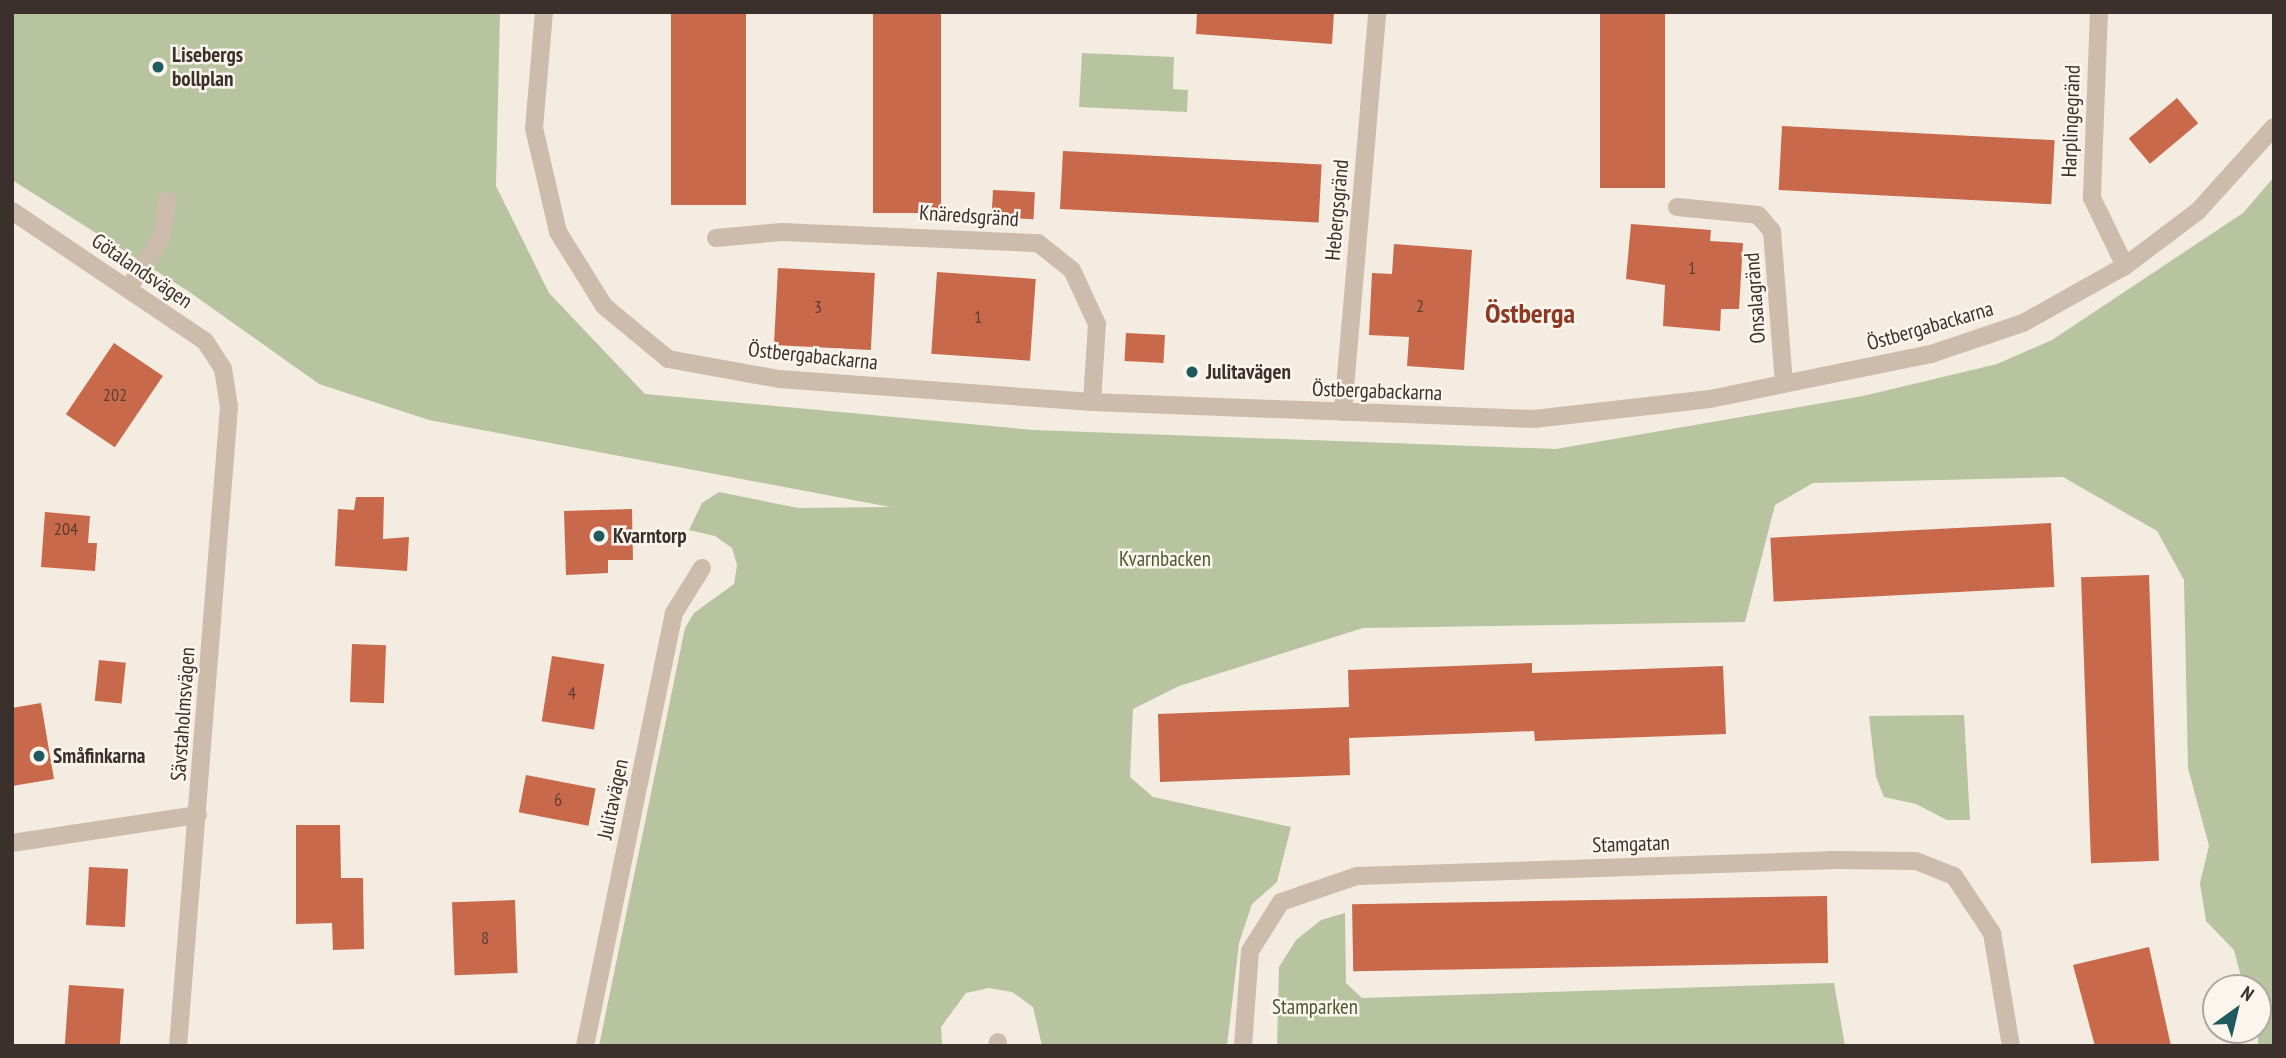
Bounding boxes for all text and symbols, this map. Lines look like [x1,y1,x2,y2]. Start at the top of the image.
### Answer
place label: Lisebergs bollplan [172,42,243,92]
marker: Lisebergs bollplan [150,59,166,75]
street label: Harplingegränd [2056,64,2086,178]
street label: Hebergsgränd [1320,159,1354,261]
street label: Knäredsgränd [918,200,1020,232]
street label: Götalandsvägen [87,228,197,314]
street label: Onsalagränd [1739,252,1771,344]
house number: 1 [1688,257,1696,279]
house number: 2 [1416,295,1424,317]
house number: 3 [814,296,822,318]
district label: Östberga [1485,296,1575,330]
street label: Östbergabackarna [1864,296,1996,356]
house number: 1 [974,306,982,328]
street label: Östbergabackarna [747,337,879,375]
place label: Julitavägen [1206,359,1291,385]
marker: Julitavägen [1184,364,1200,380]
street label: Östbergabackarna [1311,376,1443,406]
house number: 202 [103,384,127,406]
house number: 204 [54,518,78,540]
place label: Kvarntorp [613,523,687,549]
marker: Kvarntorp [591,528,607,544]
park label: Kvarnbacken [1119,546,1211,572]
street label: Sävstaholmsvägen [166,646,200,782]
house number: 4 [568,682,576,704]
place label: Småfinkarna [53,743,145,769]
marker: Småfinkarna [31,748,47,764]
street label: Julitavägen [592,757,634,841]
house number: 6 [554,789,562,811]
street label: Stamgatan [1592,830,1670,858]
house number: 8 [481,927,489,949]
north arrow [2202,974,2272,1044]
text: N [2237,980,2259,1006]
park label: Stamparken [1272,994,1358,1020]

